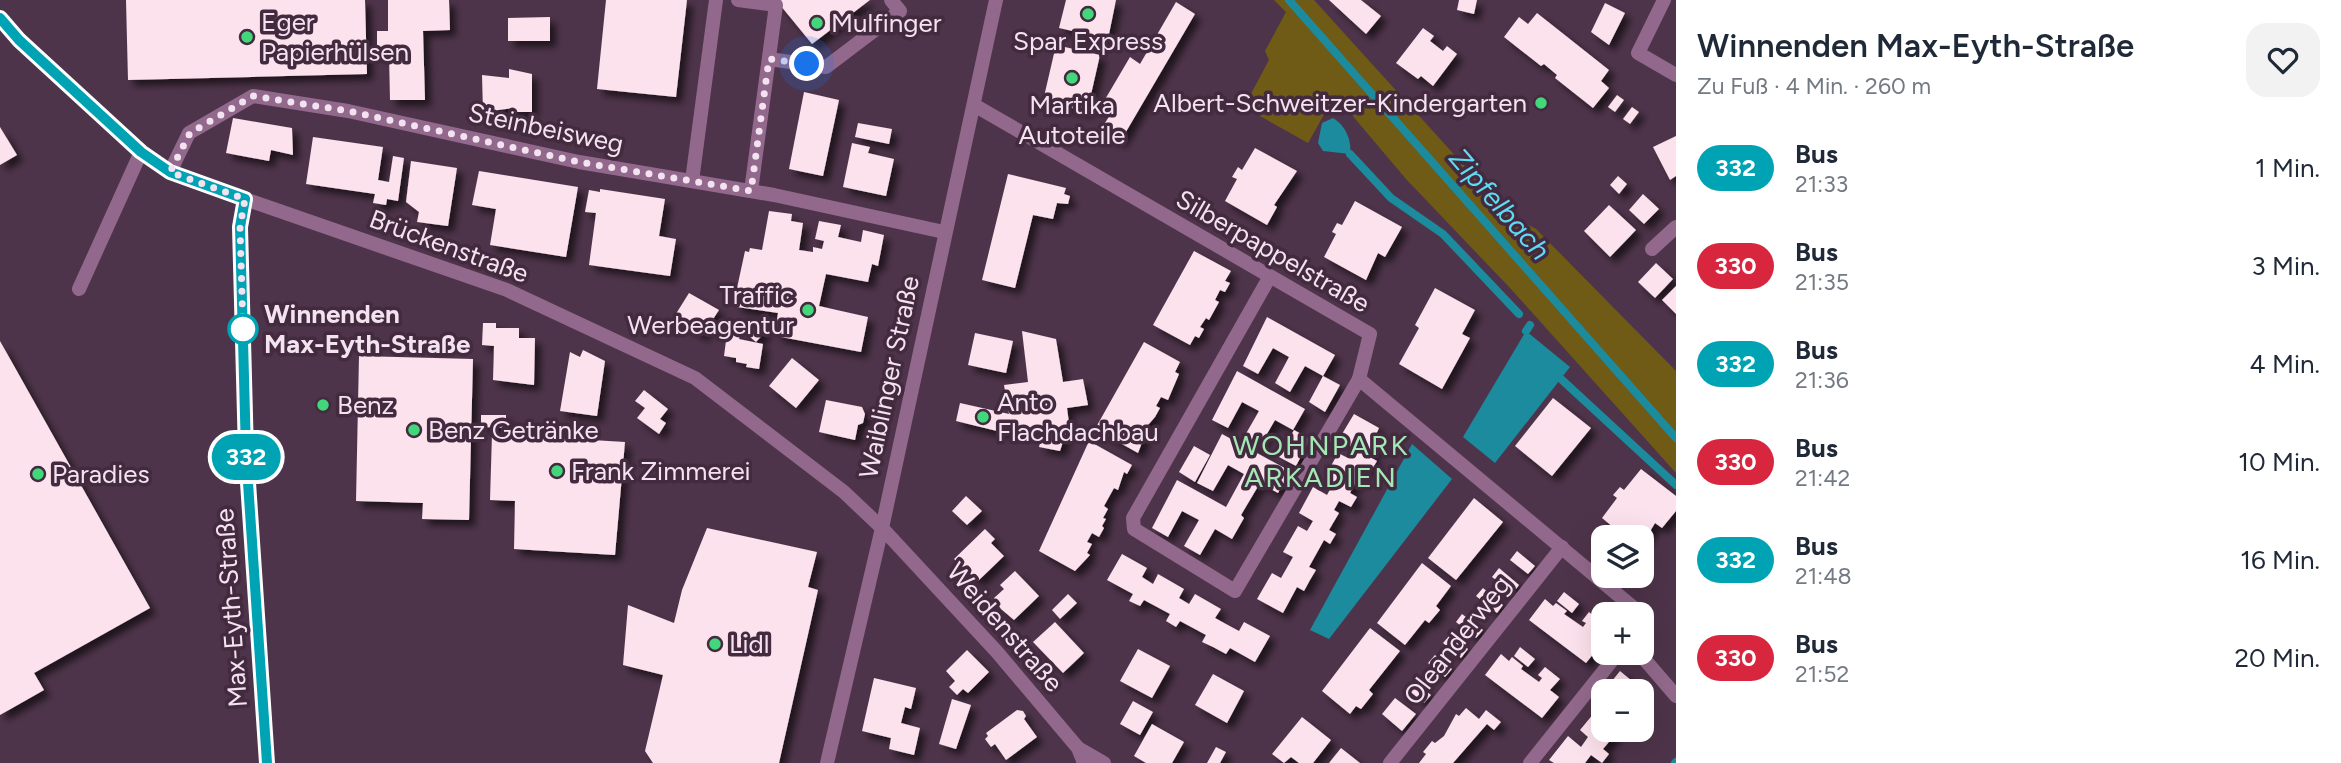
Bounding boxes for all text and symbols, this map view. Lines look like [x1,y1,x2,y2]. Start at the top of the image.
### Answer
place label: Eger Papierhülsen [261,6,409,68]
marker: Spar Express [1080,6,1096,22]
place label: Mulfinger [831,7,942,39]
marker: Mulfinger [809,15,825,31]
button: heart [2246,23,2320,97]
place label: Spar Express [1013,25,1163,57]
text: Winnenden Max-Eyth-Straße [1697,26,2134,65]
marker: Eger Papierhülsen [239,29,255,45]
your location [789,46,824,81]
marker: Martika Autoteile [1064,70,1080,86]
text: Zu Fuß · 4 Min. · 260 m [1697,72,1931,100]
place label: Albert-Schweitzer-Kindergarten [1153,87,1527,119]
place label: Martika Autoteile [1019,89,1125,151]
marker: Albert-Schweitzer-Kindergarten [1533,95,1549,111]
street label: Steinbeisweg [466,96,626,160]
text: Bus [1795,138,1838,170]
water label: Zipfelbach [1442,141,1558,267]
text: 1 Min. [2255,152,2320,184]
text: 332 [1715,153,1756,182]
text: 21:33 [1795,170,1848,198]
street label: Silberpappelstraße [1171,183,1375,319]
street label: Brückenstraße [365,202,533,290]
text: Bus [1795,236,1838,268]
text: 3 Min. [2251,250,2320,282]
text: 330 [1714,251,1757,280]
text: 21:35 [1795,268,1849,296]
street label: Waiblinger Straße [852,273,926,481]
place label: Traffic Werbeagentur [627,279,794,341]
place label: Winnenden Max-Eyth-Straße [264,298,470,360]
marker: Traffic Werbeagentur [800,302,816,318]
marker: Winnenden Max-Eyth-Straße [228,314,258,344]
text: Bus [1795,334,1838,366]
text: 4 Min. [2249,348,2320,380]
text: 332 [1715,349,1756,378]
text: 21:36 [1795,366,1849,394]
place label: Anto Flachdachbau [997,386,1159,448]
place label: Benz [337,389,394,421]
marker: Benz [315,397,331,413]
marker: Anto Flachdachbau [975,409,991,425]
place label: Benz Getränke [428,414,599,446]
marker: Benz Getränke [406,422,422,438]
district label: WOHNPARK ARKADIEN [1232,428,1410,494]
text: Bus [1795,432,1838,464]
line badge: 332 [206,434,286,480]
text: 332 [226,442,266,471]
text: 10 Min. [2238,446,2320,478]
text: 330 [1714,447,1757,476]
place label: Frank Zimmerei [571,455,751,487]
place label: Paradies [52,458,150,490]
marker: Frank Zimmerei [549,463,565,479]
text: 21:42 [1795,464,1850,492]
marker: Paradies [30,466,46,482]
street label: Max-Eyth-Straße [208,507,254,709]
map controls [1591,525,1654,742]
button: layers [1591,525,1654,588]
text: Bus [1795,530,1838,562]
text: 16 Min. [2240,544,2320,576]
text: 332 [1715,545,1756,574]
street label: Weidenstraße [940,556,1070,698]
text: 21:48 [1795,562,1852,590]
street label: Oleanderweg [1396,569,1518,711]
button: + [1591,602,1654,665]
place label: Lidl [729,628,770,660]
text: Bus [1795,628,1838,660]
marker: Lidl [707,636,723,652]
text: 20 Min. [2234,642,2320,674]
text: 330 [1714,643,1757,672]
text: 21:52 [1795,660,1849,688]
button: − [1591,679,1654,742]

